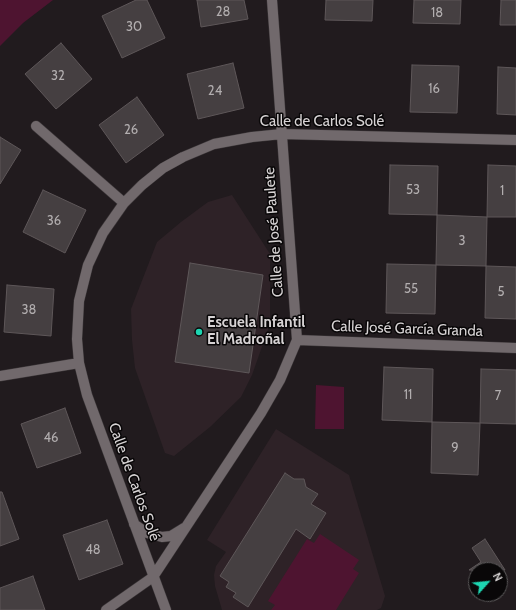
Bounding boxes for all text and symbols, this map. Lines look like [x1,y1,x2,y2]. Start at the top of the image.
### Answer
house number: 28 [216,4,230,20]
house number: 18 [431,5,443,21]
house number: 30 [126,19,142,35]
house number: 32 [51,68,65,84]
house number: 16 [428,81,440,97]
house number: 24 [208,83,222,99]
street label: Calle de Carlos Solé [260,113,384,131]
house number: 26 [124,122,138,138]
street label: Calle de José Paulete [260,166,288,298]
house number: 53 [406,182,420,198]
house number: 1 [500,183,504,199]
house number: 36 [47,213,61,229]
house number: 3 [458,233,466,249]
house number: 55 [404,281,418,297]
house number: 5 [497,284,505,300]
house number: 38 [22,302,36,318]
place label: Escuela Infantil El Madroñal [207,314,305,349]
street label: Calle José García Granda [331,317,483,341]
marker: Escuela Infantil El Madroñal [194,327,204,337]
house number: 11 [404,387,412,403]
house number: 7 [495,388,501,404]
street label: Calle de Carlos Solé [104,420,164,544]
house number: 46 [44,430,58,446]
house number: 9 [451,440,459,456]
house number: 48 [85,542,101,558]
north arrow [468,562,508,602]
text: N [490,570,506,584]

